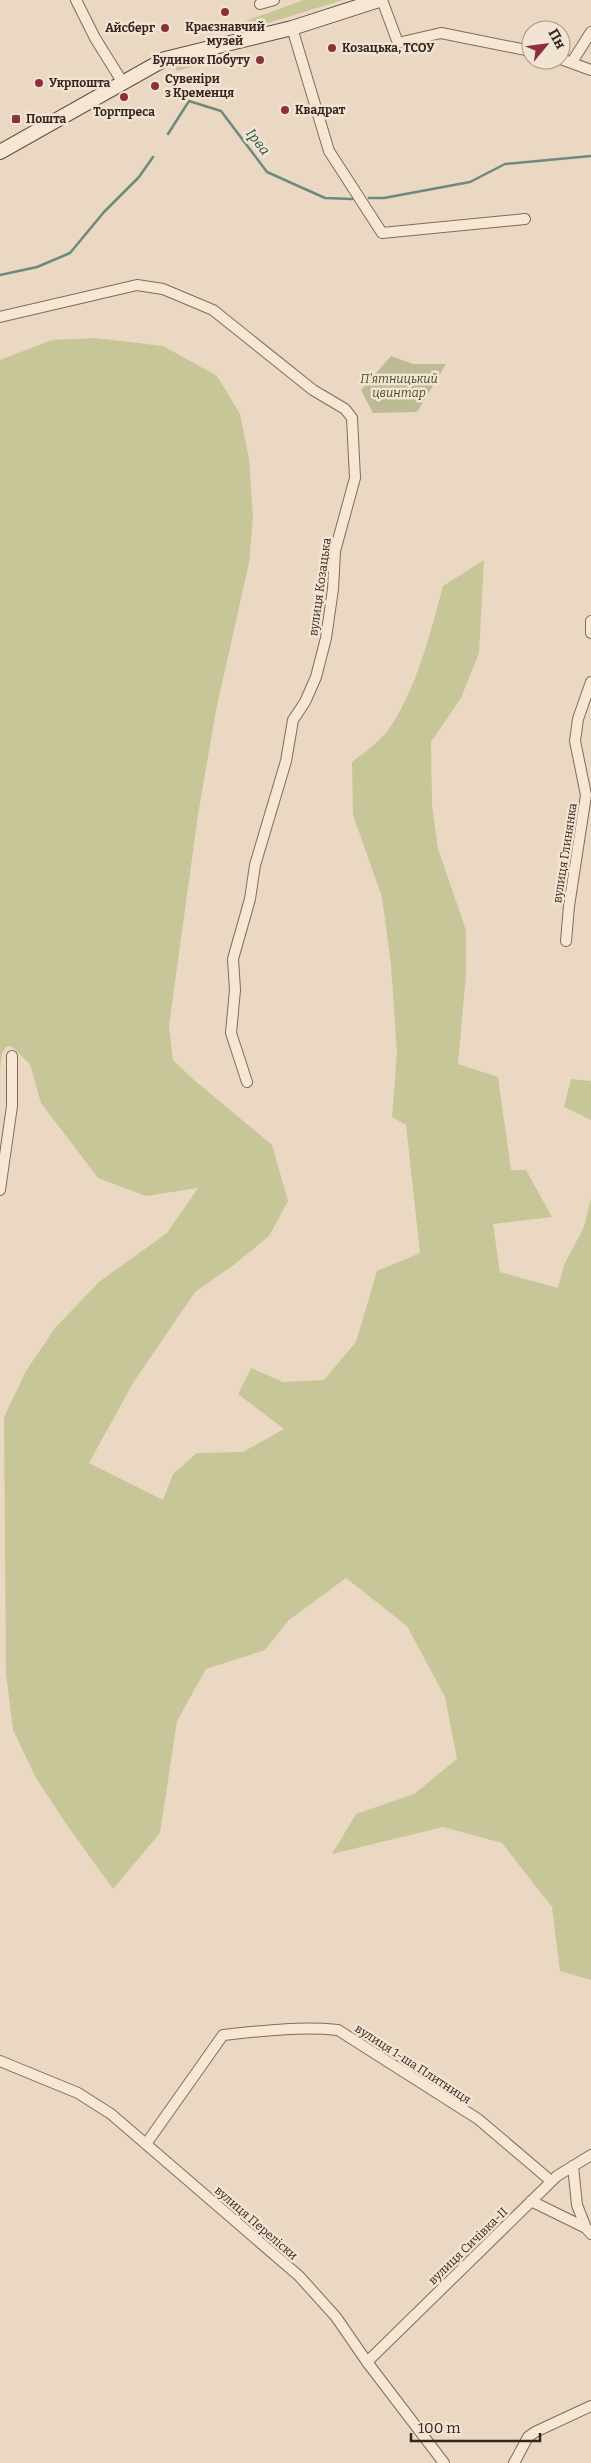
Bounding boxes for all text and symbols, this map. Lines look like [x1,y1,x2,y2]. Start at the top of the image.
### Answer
marker: Краєзнавчий музей [219,6,231,18]
place label: Краєзнавчий музей [185,20,265,48]
north arrow [521,20,571,70]
place label: Айсберг [105,21,155,35]
marker: Айсберг [159,22,171,34]
text: Пн [545,26,569,52]
place label: Козацька, ТСОУ [342,41,435,55]
marker: Козацька, ТСОУ [326,42,338,54]
place label: Будинок Побуту [152,53,250,67]
marker: Будинок Побуту [254,54,266,66]
place label: Сувеніри з Кременця [165,72,234,100]
place label: Укрпошта [49,76,111,90]
marker: Укрпошта [33,77,45,89]
marker: Сувеніри з Кременця [149,80,161,92]
marker: Торгпреса [118,91,130,103]
place label: Квадрат [295,103,346,117]
marker: Квадрат [279,104,291,116]
place label: Торгпреса [93,105,155,119]
place label: Пошта [26,112,66,126]
marker: Пошта [10,113,22,125]
water label: Ірва [242,125,274,159]
park label: П'ятницький цвинтар [360,372,438,400]
street label: вулиця Козацька [306,537,334,637]
street label: вулиця Глинянка [550,802,580,904]
street label: вулиця 1-ша Плитниця [352,2021,474,2107]
street label: вулиця Переліски [212,2183,300,2263]
street label: вулиця Сичівка-II [426,2205,510,2287]
scale bar [411,2410,540,2442]
text: 100 m [418,2419,461,2437]

